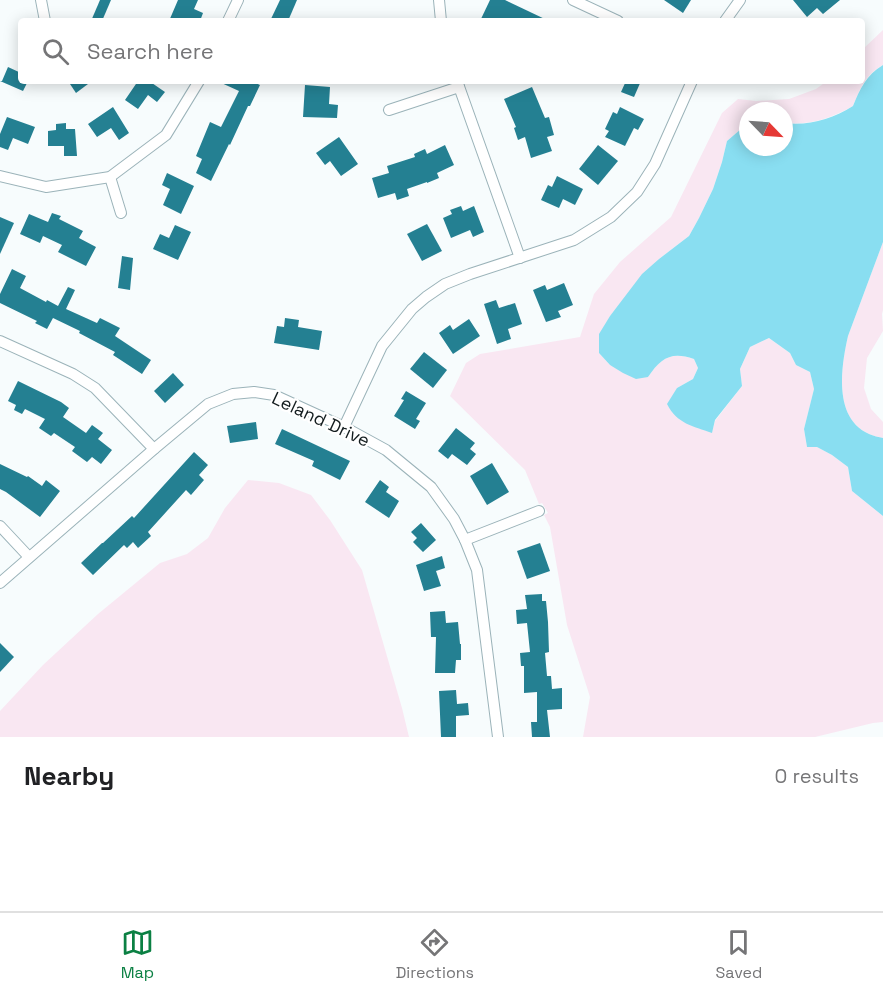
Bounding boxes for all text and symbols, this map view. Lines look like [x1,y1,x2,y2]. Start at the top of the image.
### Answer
search box [18,18,865,84]
icon: search [39,35,72,68]
text: Search here [87,37,214,65]
north arrow [739,102,793,156]
street label: Leland Drive [268,386,374,452]
text: Nearby [24,759,114,793]
text: 0 results [775,763,859,789]
tab: Map [121,926,154,983]
tab: Directions [396,926,474,983]
tab: Saved [716,926,762,983]

